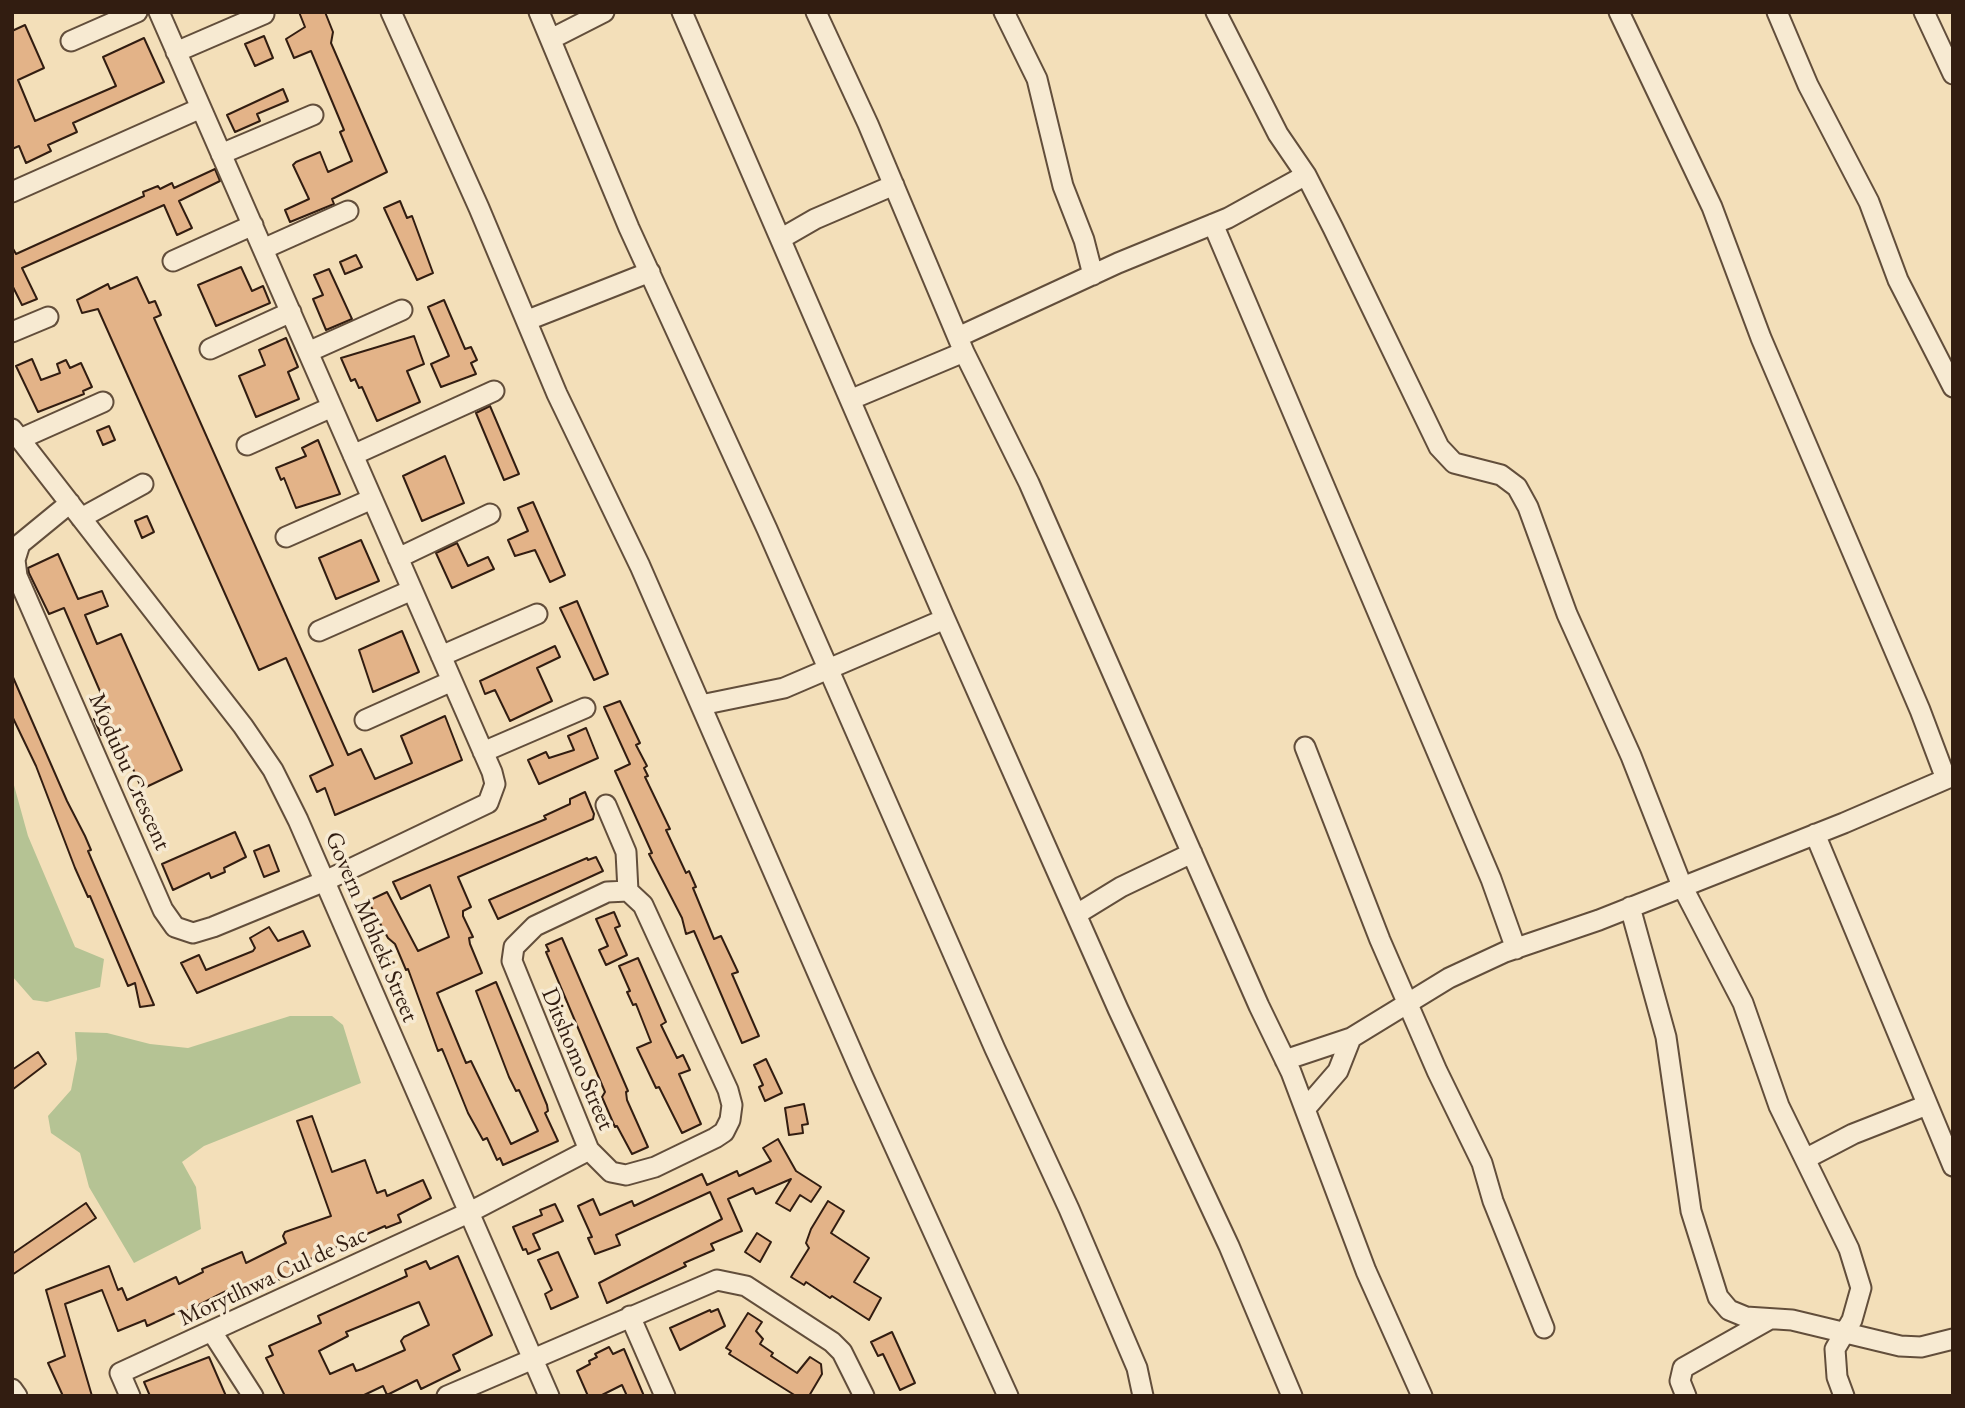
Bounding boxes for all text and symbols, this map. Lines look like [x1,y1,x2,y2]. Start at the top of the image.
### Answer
street label: Modubu Crescent [82,689,176,855]
street label: Govern Mbheki Street [318,828,424,1026]
street label: Ditshomo Street [534,984,620,1134]
street label: Morytlhwa Cul de Sac [174,1221,372,1333]

